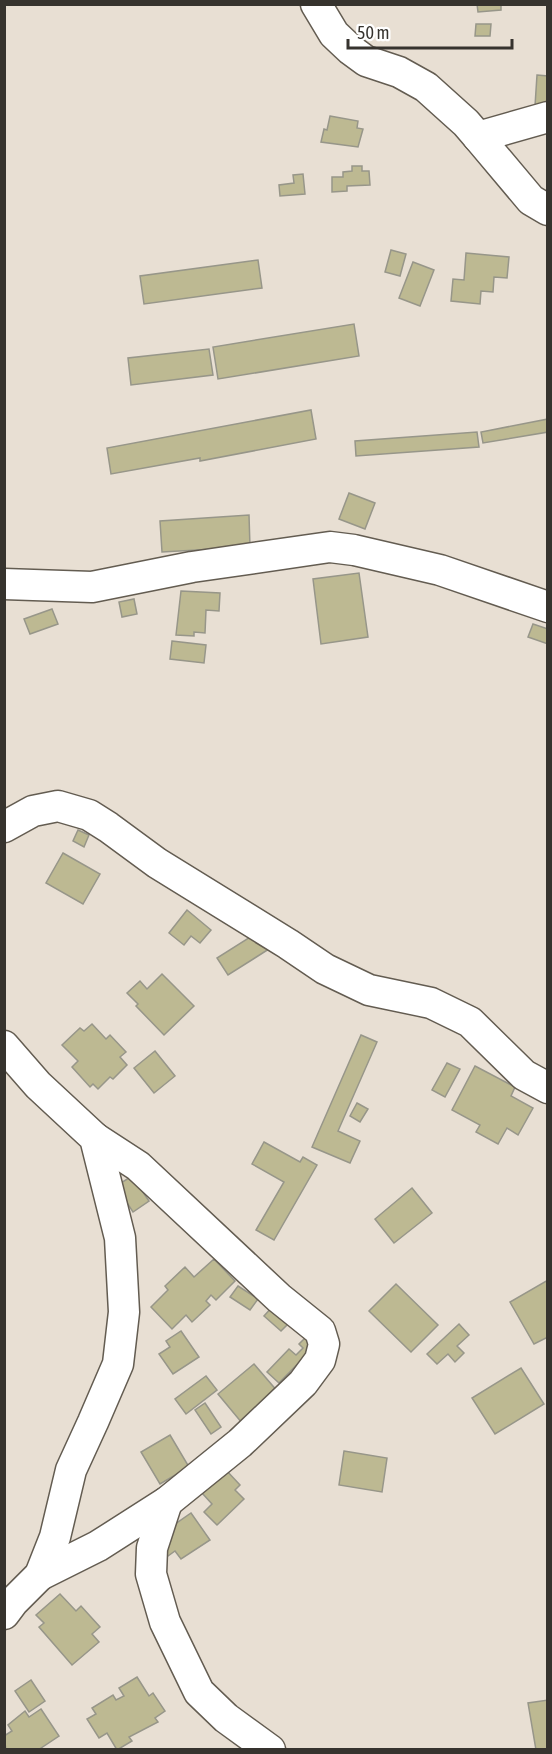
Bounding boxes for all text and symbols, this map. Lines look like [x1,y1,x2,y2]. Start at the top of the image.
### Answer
scale bar [348,12,512,50]
text: 50 m [357,22,389,43]

